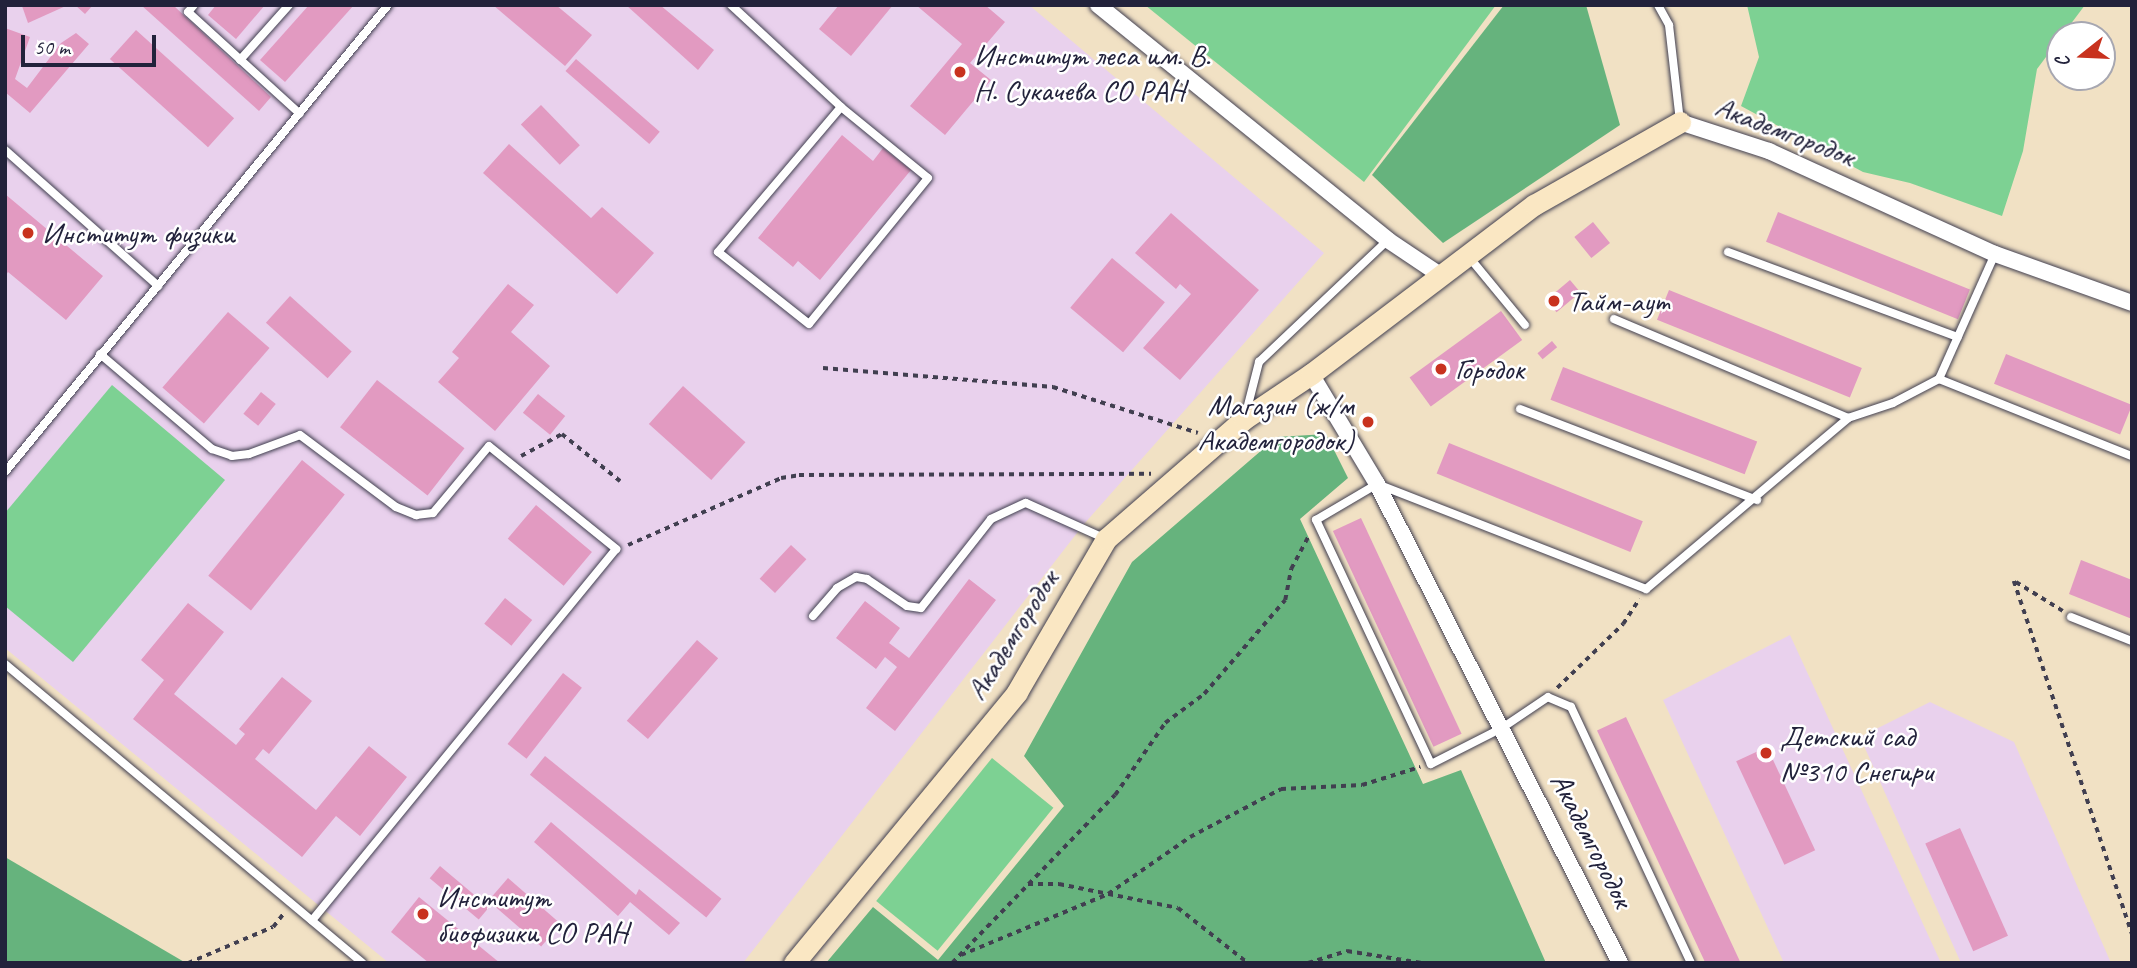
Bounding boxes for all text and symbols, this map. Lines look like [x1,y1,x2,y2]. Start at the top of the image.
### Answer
scale bar [24,21,159,65]
north arrow [2046,21,2116,91]
text: 50 m [34,34,70,60]
place label: Институт леса им. В. Н. Сукачева СО РАН [974,37,1206,107]
text: С [2050,54,2076,70]
marker: Институт леса им. В. Н. Сукачева СО РАН [952,64,968,80]
street label: Академгородок [1710,88,1860,174]
place label: Институт физики [42,215,234,251]
marker: Институт физики [20,225,36,241]
place label: Тайм-аут [1568,283,1669,319]
marker: Тайм-аут [1546,293,1562,309]
place label: Городок [1455,351,1524,387]
marker: Городок [1433,361,1449,377]
place label: Магазин (ж/м Академгородок) [1198,387,1354,457]
marker: Магазин (ж/м Академгородок) [1360,414,1376,430]
street label: Академгородок [958,563,1066,707]
place label: Детский сад №310 Снегири [1780,718,1933,788]
marker: Детский сад №310 Снегири [1758,745,1774,761]
street label: Академгородок [1543,767,1641,913]
place label: Институт биофизики СО РАН [437,879,627,950]
marker: Институт биофизики СО РАН [415,906,431,922]

